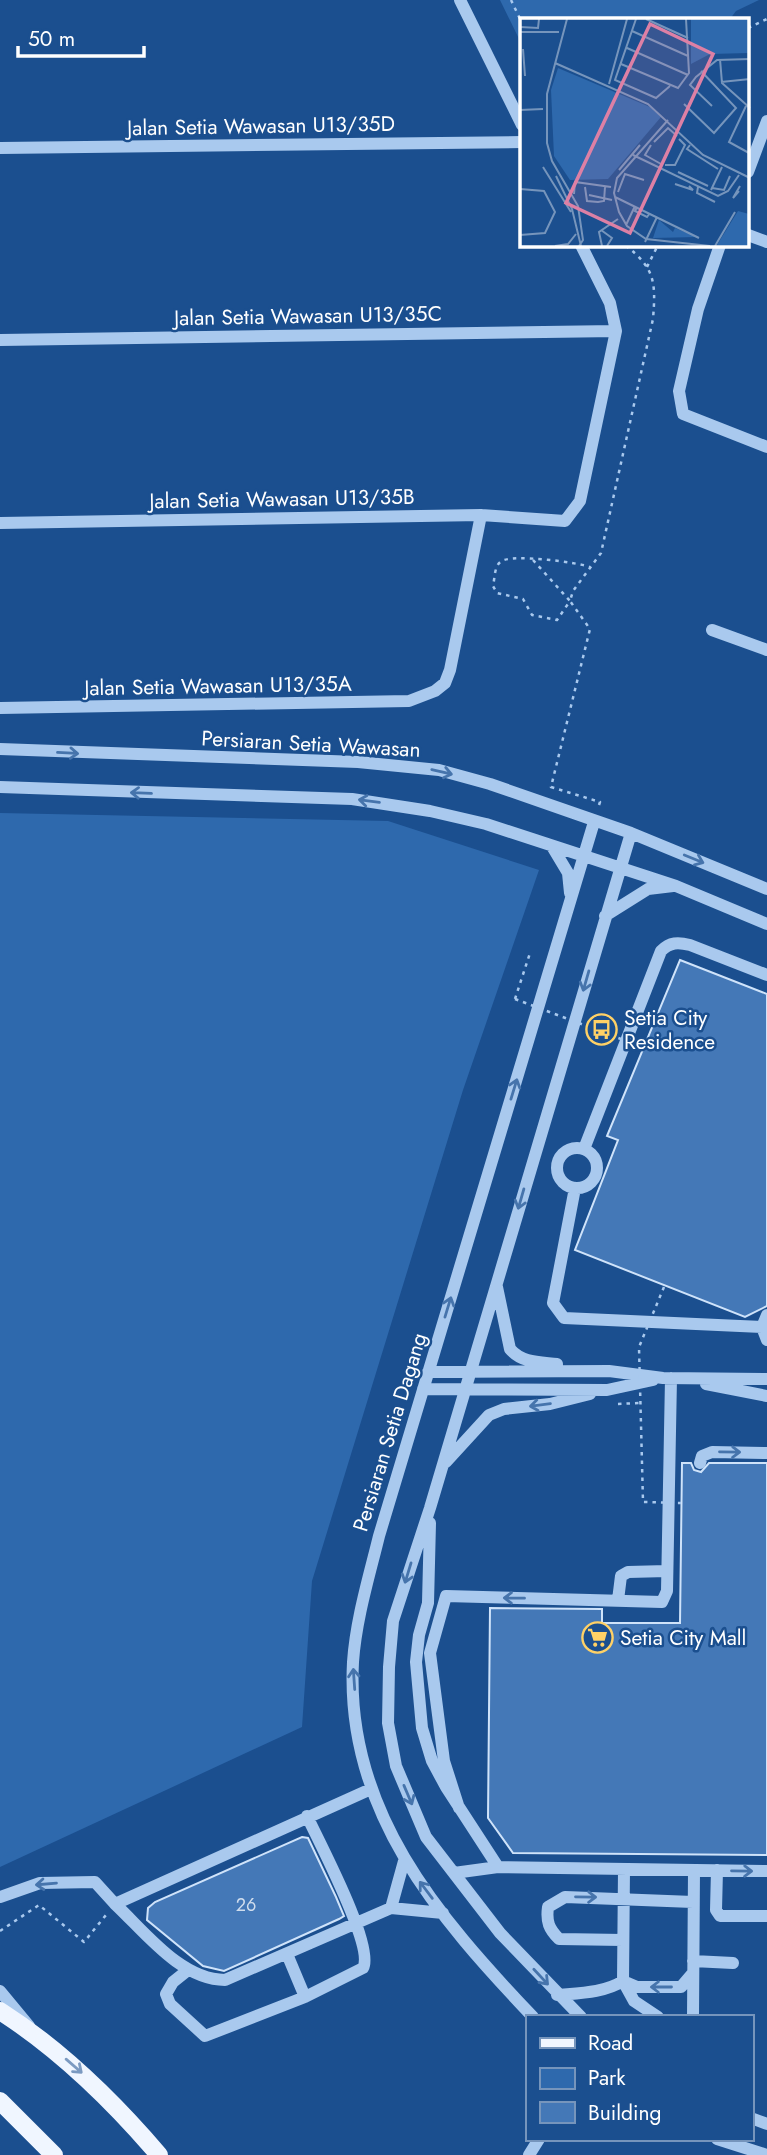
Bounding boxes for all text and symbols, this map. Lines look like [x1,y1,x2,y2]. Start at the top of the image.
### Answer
scale bar [18,14,144,58]
inset map [520,18,750,247]
text: 50 m [28,24,75,54]
street label: Jalan Setia Wawasan U13/35D [124,109,395,143]
street label: Jalan Setia Wawasan U13/35C [171,299,442,333]
street label: Jalan Setia Wawasan U13/35B [146,482,415,516]
street label: Jalan Setia Wawasan U13/35A [81,669,352,703]
street label: Persiaran Setia Wawasan [201,723,421,765]
one-way arrow [56,747,79,760]
one-way arrow [430,765,453,779]
one-way arrow [130,786,153,800]
one-way arrow [358,794,380,807]
one-way arrow [682,853,704,866]
one-way arrow [578,970,591,992]
place label: Setia City Residence [624,1003,715,1057]
bus stop icon: Setia City Residence [584,1013,618,1047]
one-way arrow [508,1078,521,1100]
one-way arrow [514,1188,527,1210]
one-way arrow [442,1296,455,1318]
street label: Persiaran Setia Dagang [346,1329,434,1535]
one-way arrow [529,1398,552,1411]
one-way arrow [719,1445,742,1459]
one-way arrow [401,1562,414,1584]
one-way arrow [502,1591,525,1604]
supermarket icon: Setia City Mall [580,1621,614,1655]
place label: Setia City Mall [620,1623,746,1653]
one-way arrow [347,1668,360,1691]
one-way arrow [402,1783,415,1805]
one-way arrow [730,1864,753,1877]
one-way arrow [35,1878,58,1891]
one-way arrow [418,1881,433,1900]
one-way arrow [574,1890,597,1904]
house number: 26 [236,1892,256,1918]
one-way arrow [533,1968,549,1986]
one-way arrow [650,1980,673,1994]
legend [526,2015,753,2141]
text: Road [588,2028,633,2058]
one-way arrow [65,2058,83,2074]
text: Park [588,2063,626,2093]
text: Building [588,2098,661,2128]

